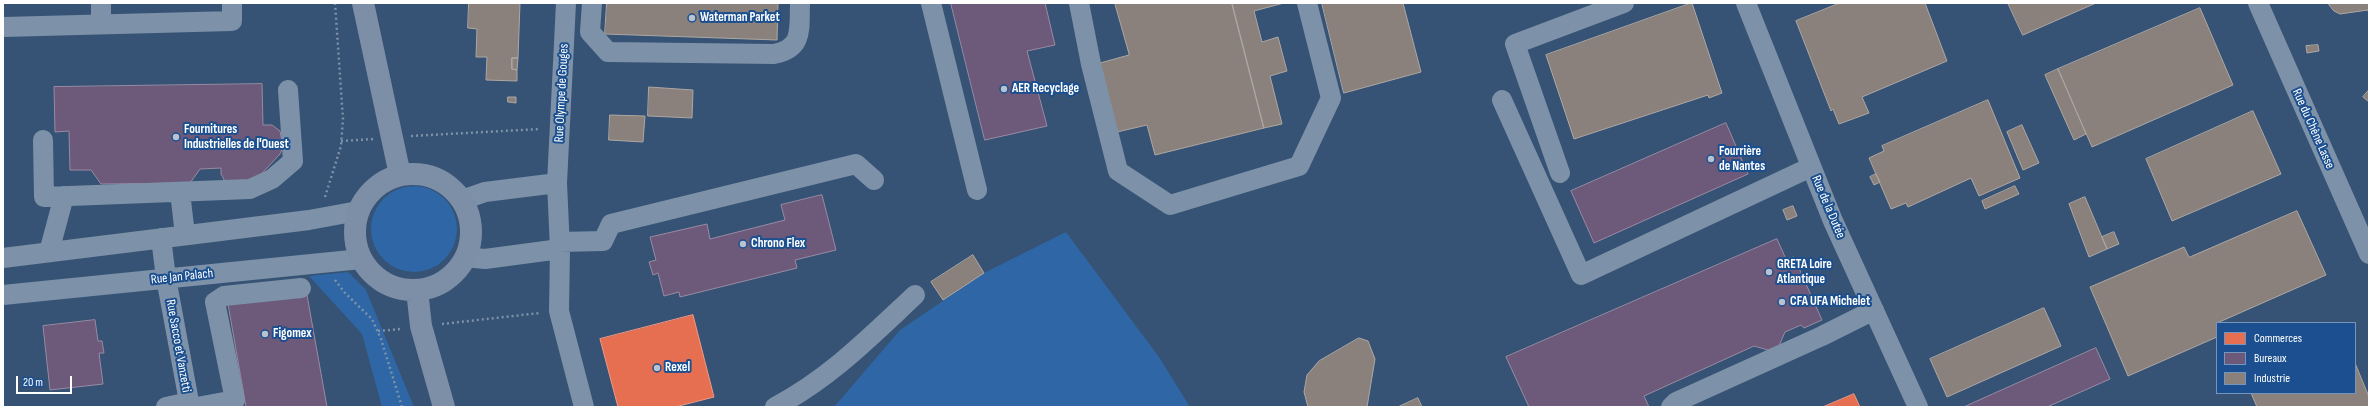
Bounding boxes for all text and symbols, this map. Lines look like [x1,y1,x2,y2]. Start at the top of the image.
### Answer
place label: Waterman Parket [700,10,780,26]
marker: Waterman Parket [687,13,697,23]
street label: Rue Olympe de Gouges [552,43,572,143]
place label: AER Recyclage [1012,81,1079,97]
marker: AER Recyclage [999,84,1009,94]
street label: Rue du Chêne Lasse [2288,87,2338,171]
place label: Fournitures Industrielles de l'Ouest [184,122,289,153]
marker: Fournitures Industrielles de l'Ouest [171,132,181,142]
place label: Fourrière de Nantes [1719,144,1765,175]
marker: Fourrière de Nantes [1706,154,1716,164]
street label: Rue de la Dutée [1808,173,1848,241]
place label: Chrono Flex [751,236,805,252]
marker: Chrono Flex [738,239,748,249]
place label: GRETA Loire Atlantique [1777,257,1832,288]
street label: Rue Jan Palach [150,266,214,288]
marker: GRETA Loire Atlantique [1764,267,1774,277]
place label: CFA UFA Michelet [1790,294,1870,310]
marker: CFA UFA Michelet [1777,297,1787,307]
street label: Rue Sacco et Vanzetti [162,298,194,394]
legend [2216,322,2356,394]
place label: Figomex [273,326,312,342]
marker: Figomex [260,329,270,339]
text: Commerces [2254,331,2302,346]
text: Bureaux [2254,351,2287,366]
place label: Rexel [665,360,690,376]
marker: Rexel [652,363,662,373]
scale bar [18,368,74,394]
text: Industrie [2254,371,2290,386]
text: 20 m [23,375,43,390]

